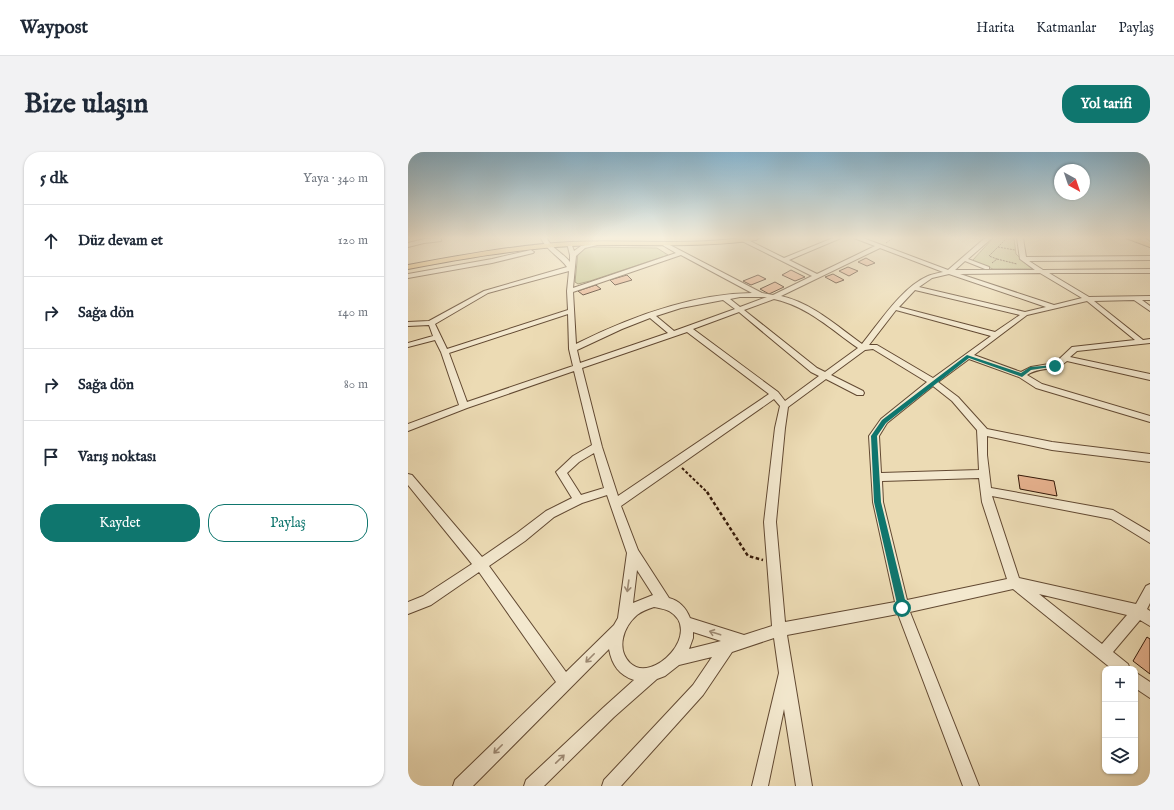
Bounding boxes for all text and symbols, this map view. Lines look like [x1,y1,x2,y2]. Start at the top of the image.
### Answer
text: Waypost [20,16,88,40]
text: Harita [976,19,1014,37]
text: Katmanlar [1036,19,1097,37]
text: Paylaş [1119,19,1154,37]
button: Yol tarifi [1062,85,1150,123]
text: Bize ulaşın [24,87,148,122]
north arrow [1054,164,1090,200]
text: 5 dk [40,168,68,189]
text: Yaya · 340 m [303,170,368,187]
icon: ahead [40,230,62,252]
text: Düz devam et [78,231,163,250]
text: 120 m [338,232,368,249]
icon: right [40,302,62,324]
text: Sağa dön [78,303,134,322]
text: 140 m [338,304,368,321]
route end [1046,357,1064,375]
icon: right [40,374,62,396]
text: Sağa dön [78,375,134,394]
text: 80 m [344,376,368,393]
icon: arrive [40,446,62,468]
text: Varış noktası [78,447,156,466]
button: Kaydet [40,504,200,542]
button: Paylaş [208,504,368,542]
one-way arrow [624,580,632,593]
route start [893,599,911,617]
one-way arrow [710,628,722,636]
one-way arrow [585,653,595,663]
map controls [1102,666,1138,774]
button: + [1102,666,1138,702]
button: − [1102,702,1138,738]
button: layers [1102,738,1138,774]
one-way arrow [493,744,503,754]
one-way arrow [555,754,565,764]

